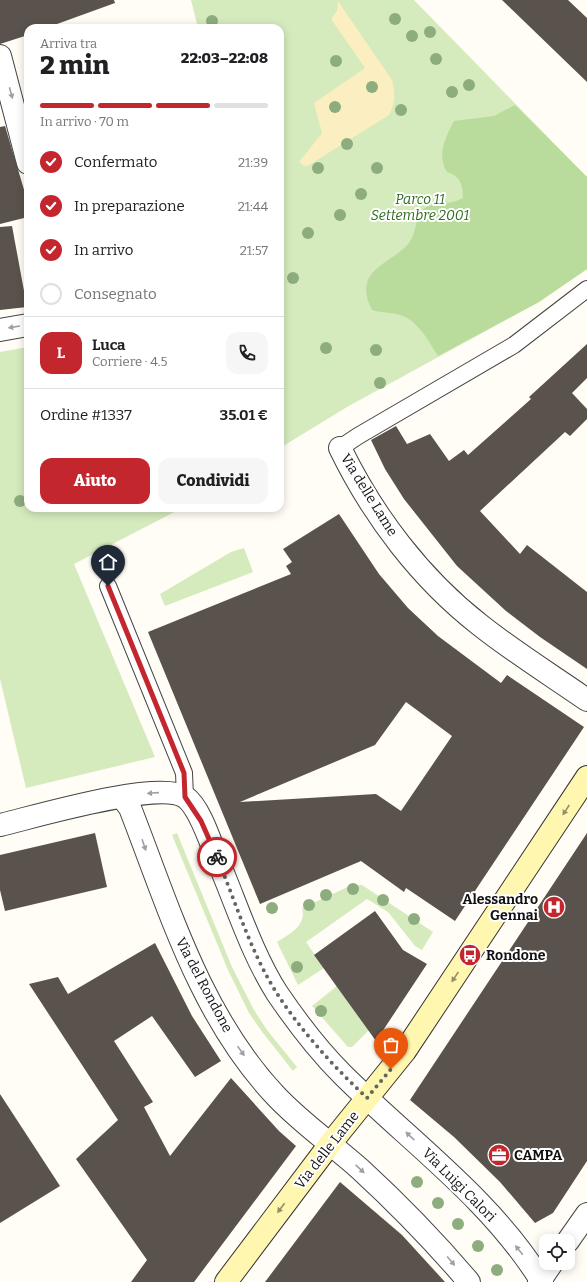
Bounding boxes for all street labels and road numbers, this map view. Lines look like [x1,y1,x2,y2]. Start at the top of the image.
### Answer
street label: Via delle Lame [337,451,401,539]
street label: Via del Rondone [172,935,236,1035]
street label: Via delle Lame [291,1108,363,1192]
street label: Via Luigi Calori [419,1145,499,1225]

